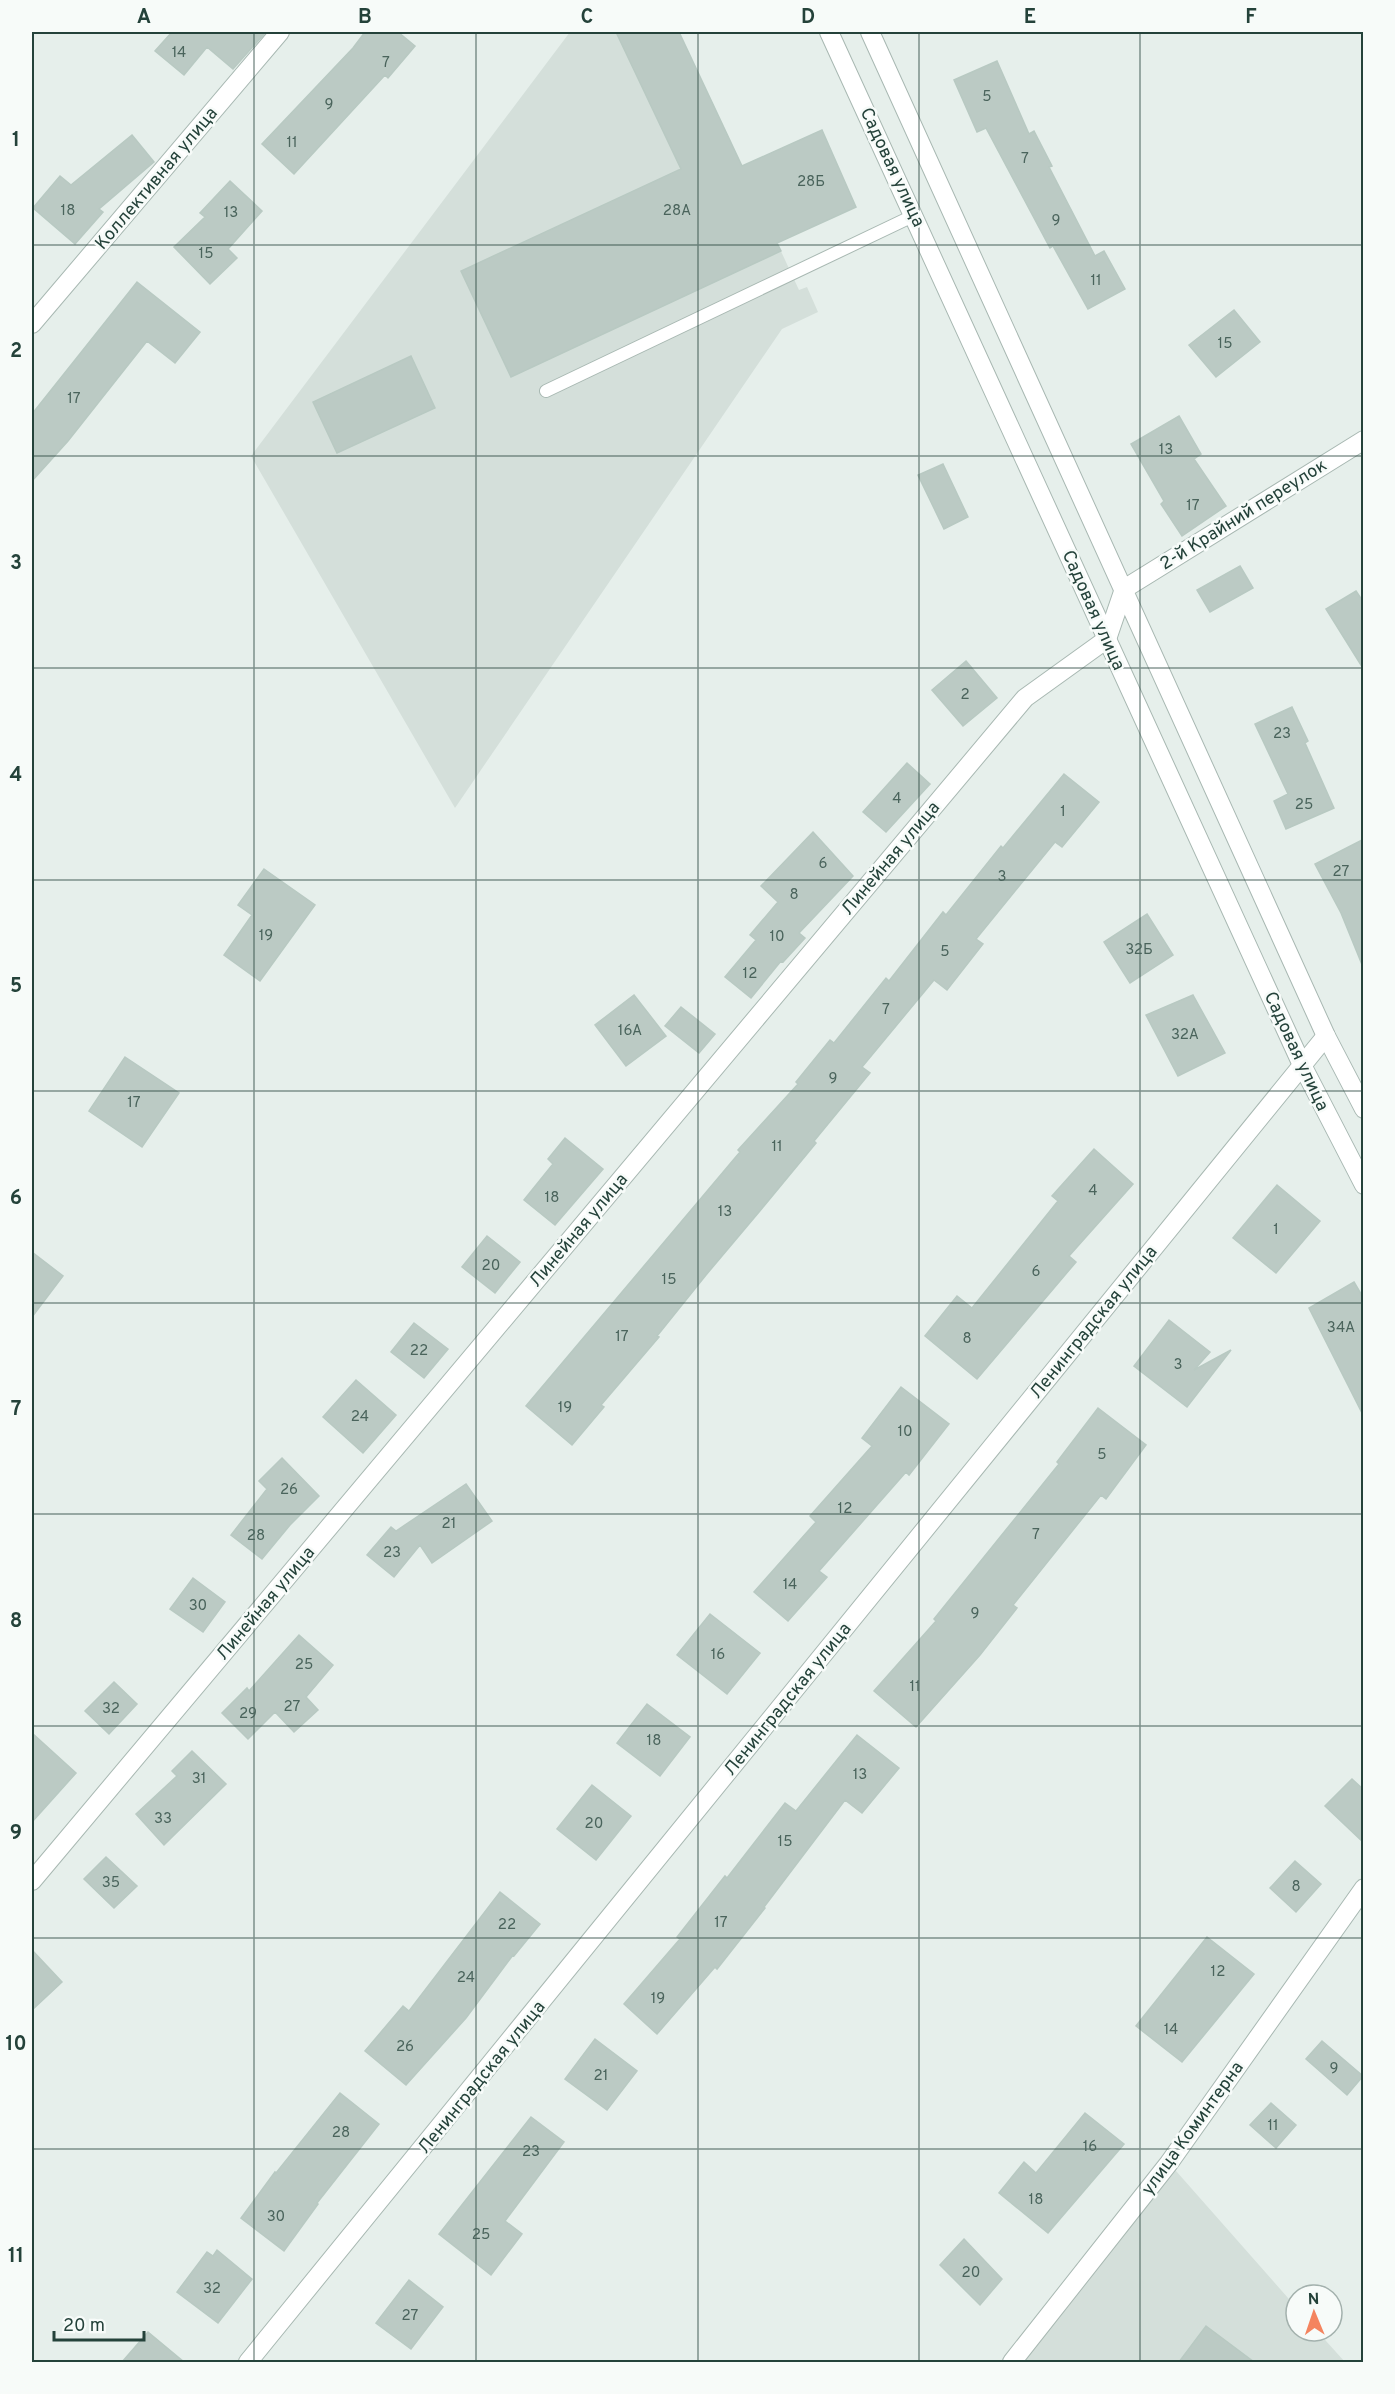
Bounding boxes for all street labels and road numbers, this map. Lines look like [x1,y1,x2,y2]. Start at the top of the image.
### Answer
street label: Коллективная улица [91,103,224,255]
street label: Садовая улица [854,104,929,231]
street label: 2-й Крайний переулок [1156,454,1332,576]
street label: Садовая улица [1056,547,1129,674]
street label: Линейная улица [837,797,946,921]
street label: Садовая улица [1258,988,1333,1115]
street label: Линейная улица [525,1169,634,1293]
street label: Ленинградская улица [1025,1242,1163,1404]
street label: Линейная улица [212,1542,321,1666]
street label: Ленинградская улица [719,1619,857,1781]
street label: Ленинградская улица [413,1997,551,2159]
street label: улица Коминтерна [1137,2058,1249,2200]

